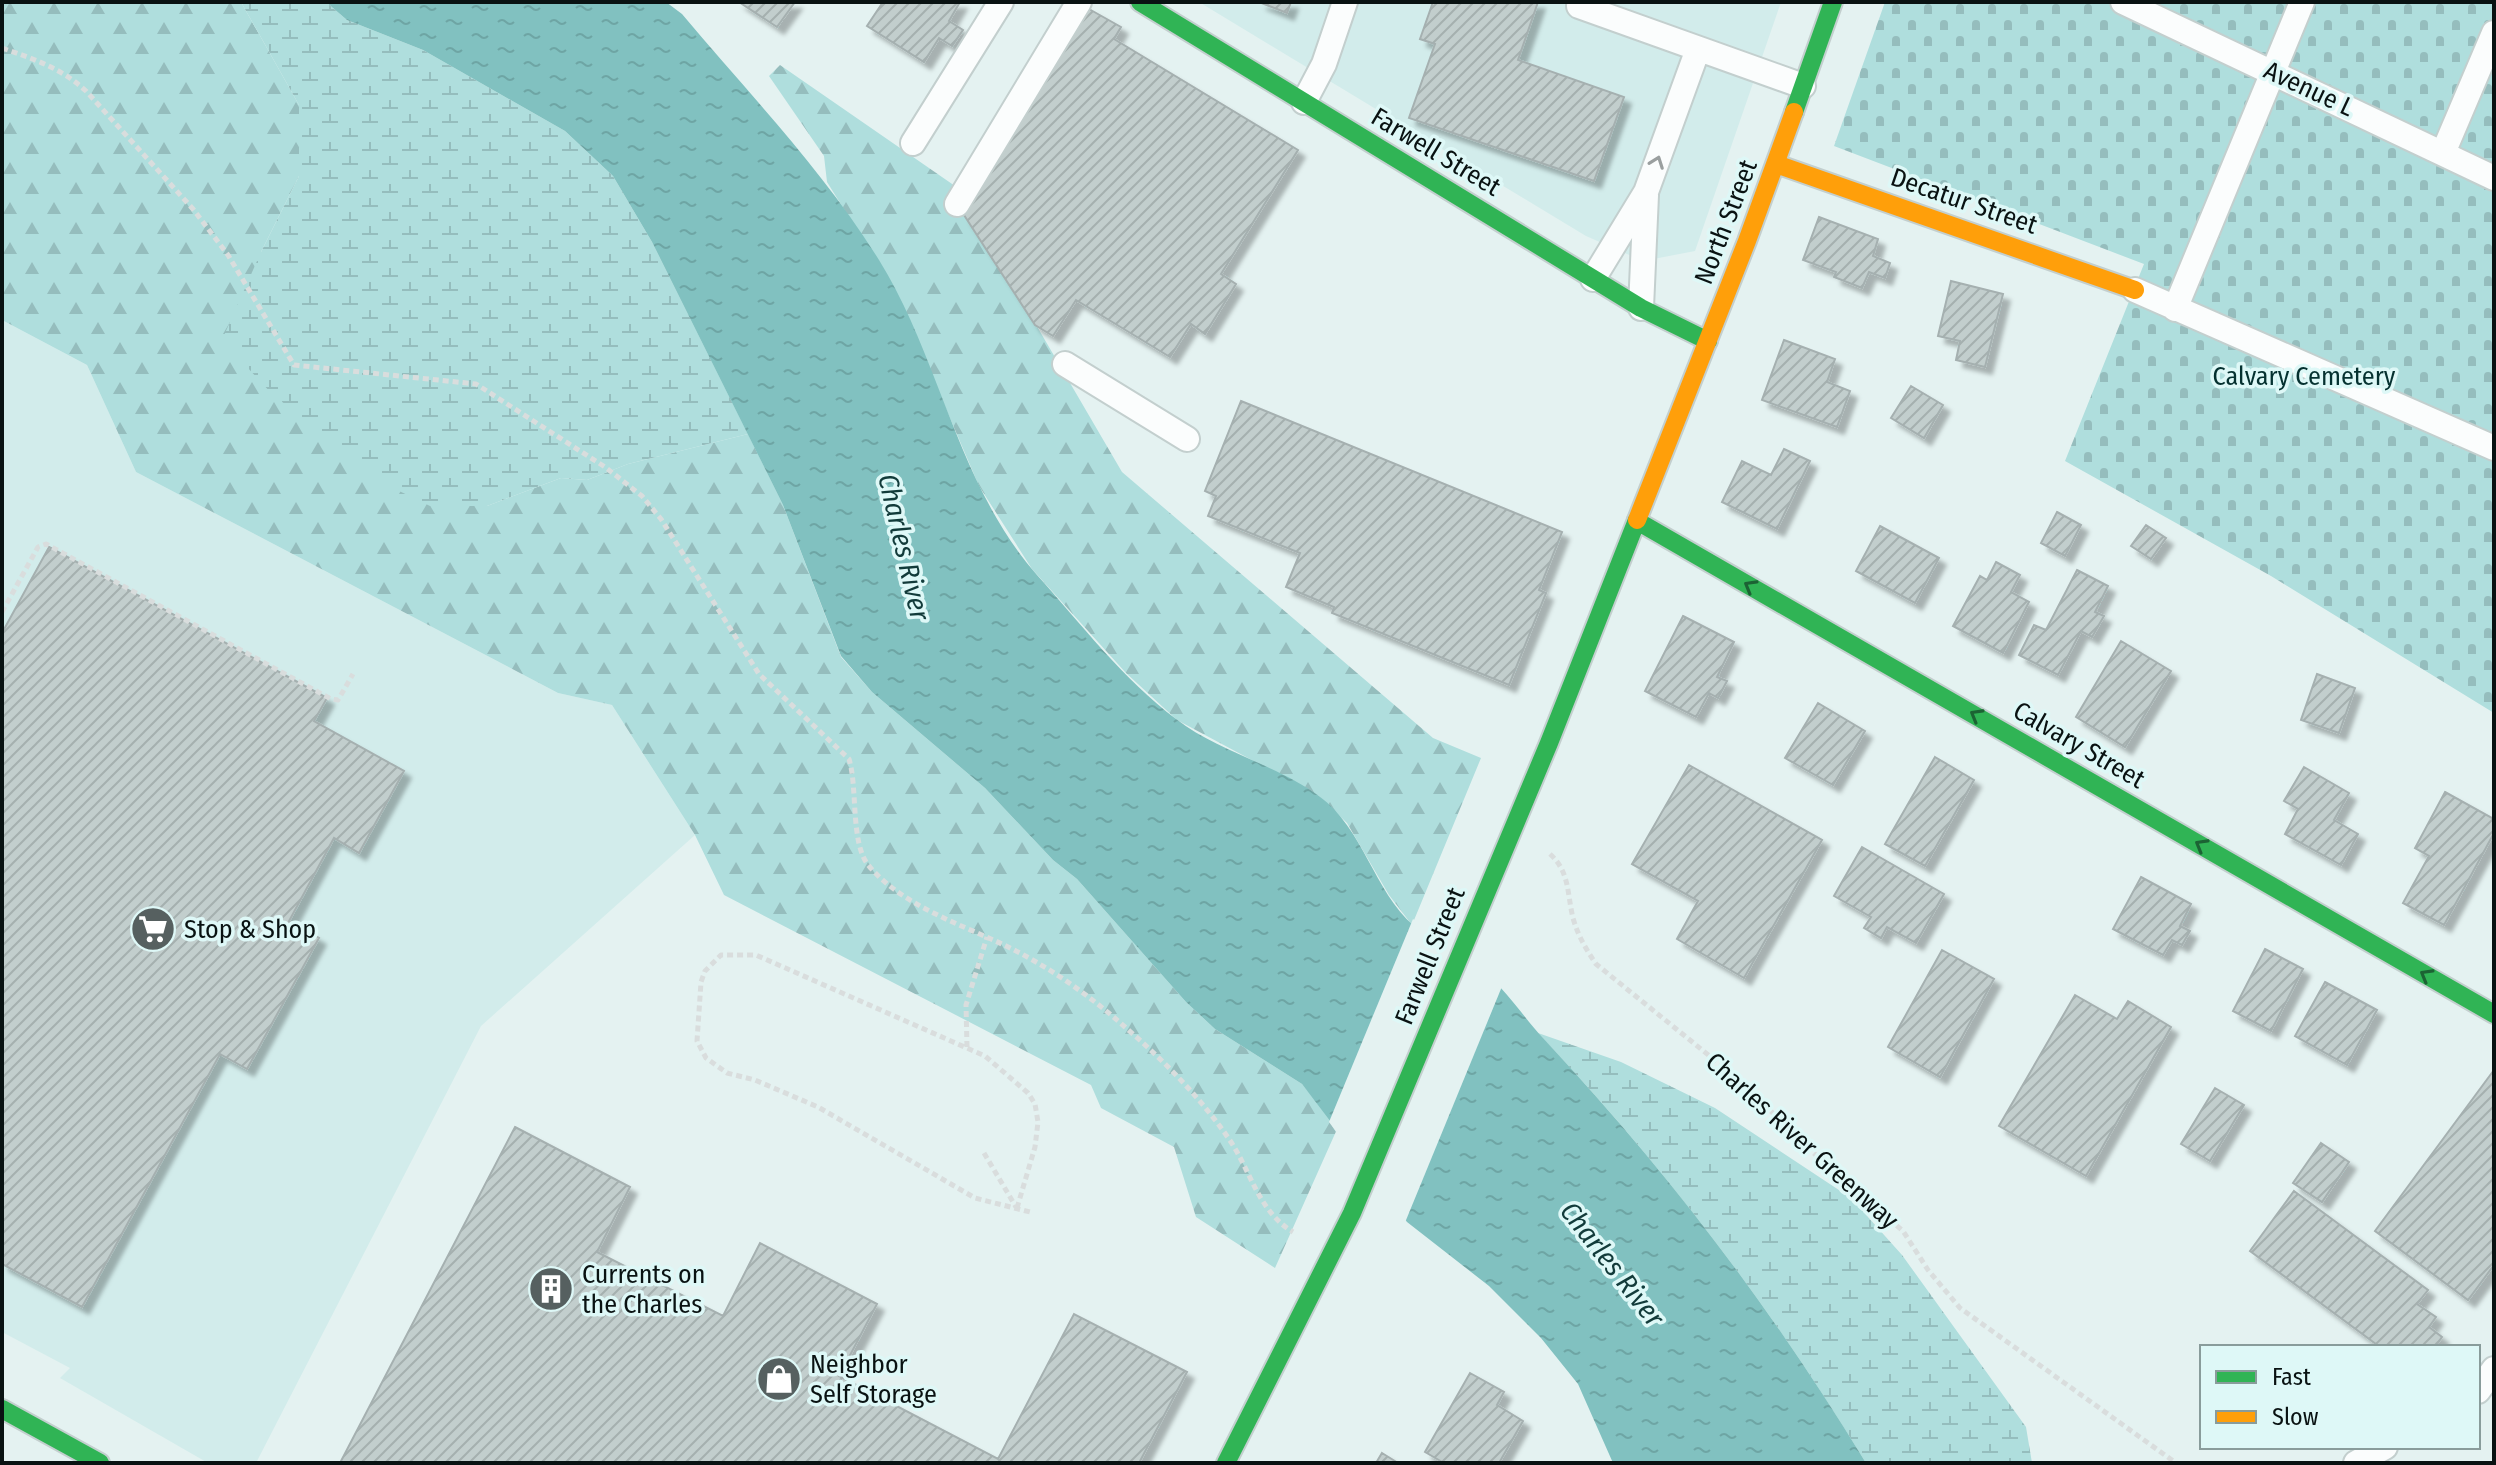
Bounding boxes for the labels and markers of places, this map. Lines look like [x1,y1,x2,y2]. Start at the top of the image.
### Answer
supermarket icon: Stop & Shop [129,905,177,953]
place label: Stop & Shop [184,914,316,945]
place label: Currents on the Charles [582,1259,705,1320]
building icon: Currents on the Charles [527,1265,575,1313]
place label: Neighbor Self Storage [810,1349,937,1410]
shop icon: Neighbor Self Storage [755,1355,803,1403]

